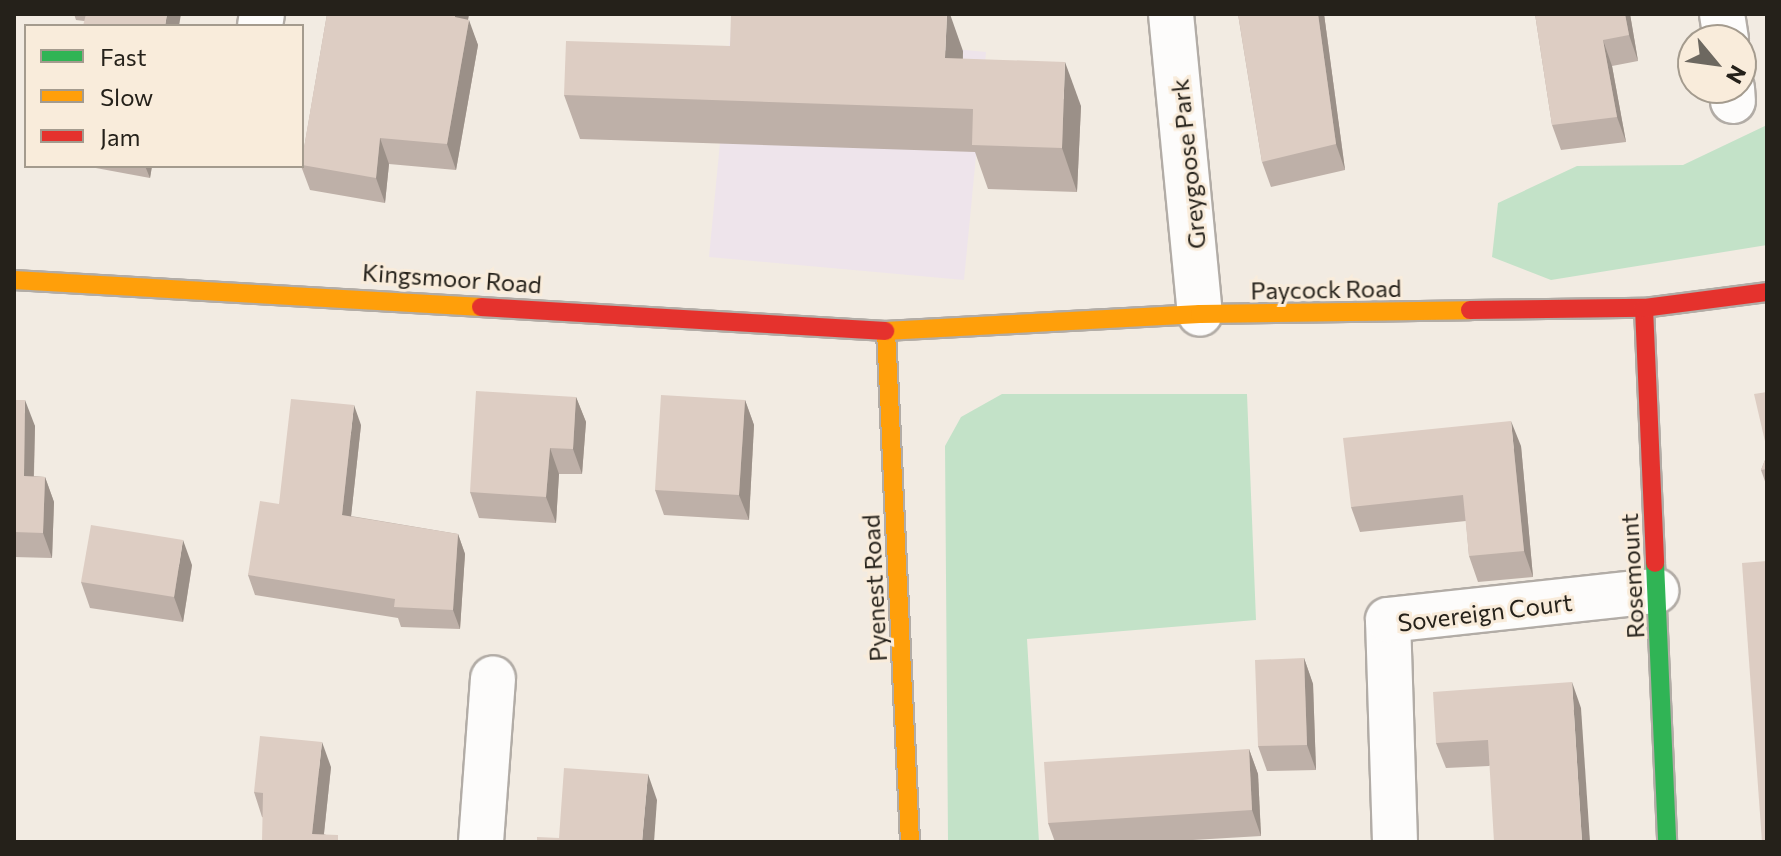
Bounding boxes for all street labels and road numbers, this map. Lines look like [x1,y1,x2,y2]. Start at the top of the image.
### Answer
street label: Greygoose Park [1165,78,1211,250]
street label: Kingsmoor Road [361,257,543,299]
street label: Paycock Road [1250,273,1402,305]
street label: Rosemount [1614,513,1650,639]
street label: Pyenest Road [856,514,892,662]
street label: Sovereign Court [1396,587,1574,637]

